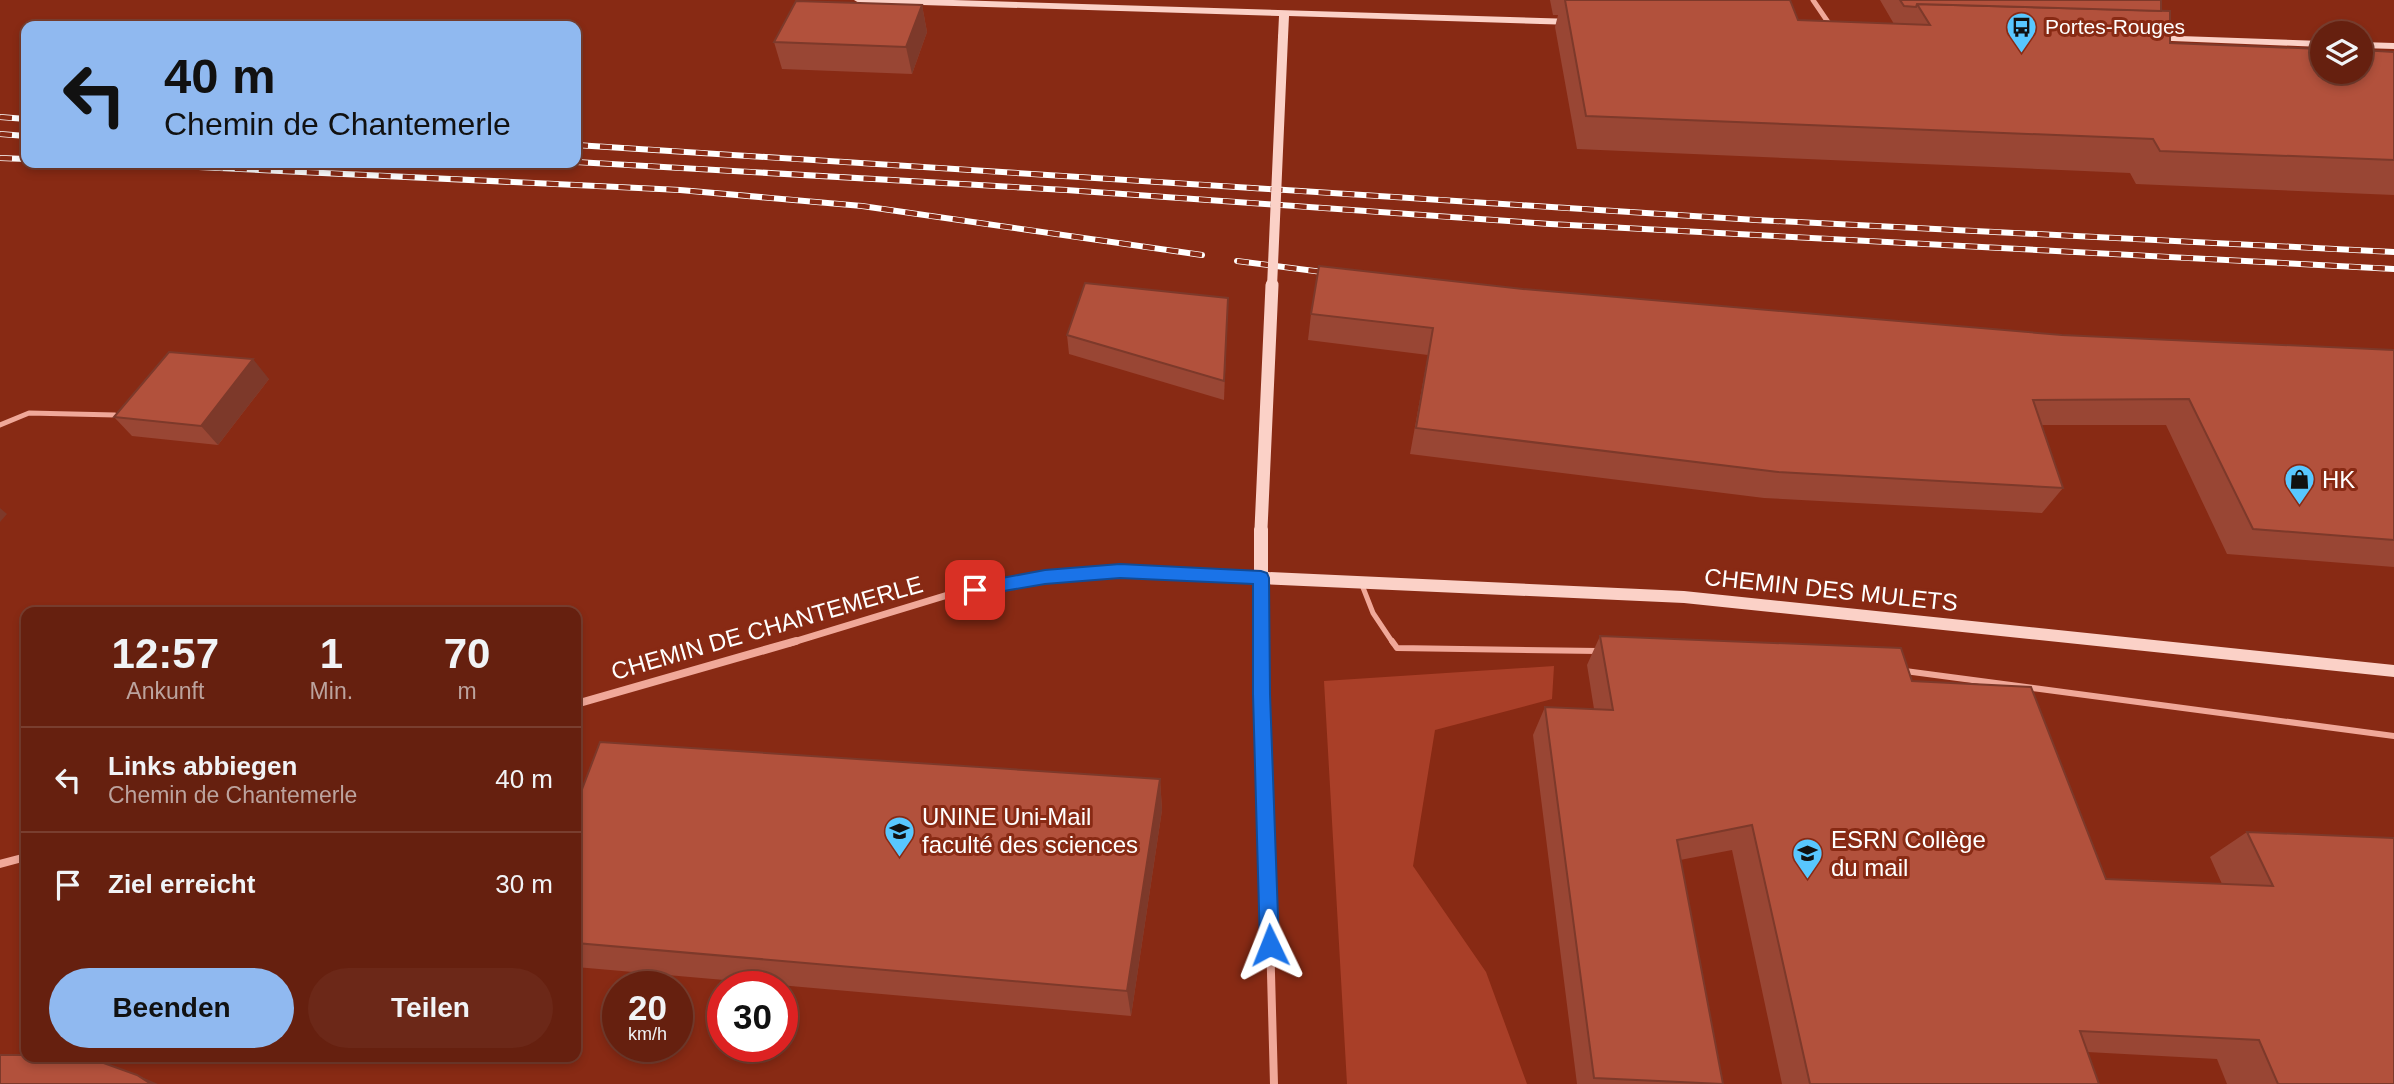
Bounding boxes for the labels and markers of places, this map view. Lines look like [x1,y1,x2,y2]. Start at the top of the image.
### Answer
bus stop icon: Portes-Rouges [2005,10,2039,54]
place label: Portes-Rouges [2045,15,2185,38]
shop icon: HK [2282,463,2316,507]
place label: HK [2322,466,2355,493]
pin [945,560,1005,620]
place label: UNINE Uni-Mail faculté des sciences [922,803,1138,858]
school or university icon: UNINE Uni-Mail faculté des sciences [882,814,916,858]
place label: ESRN Collège du mail [1831,826,1986,881]
school or university icon: ESRN Collège du mail [1791,837,1825,881]

